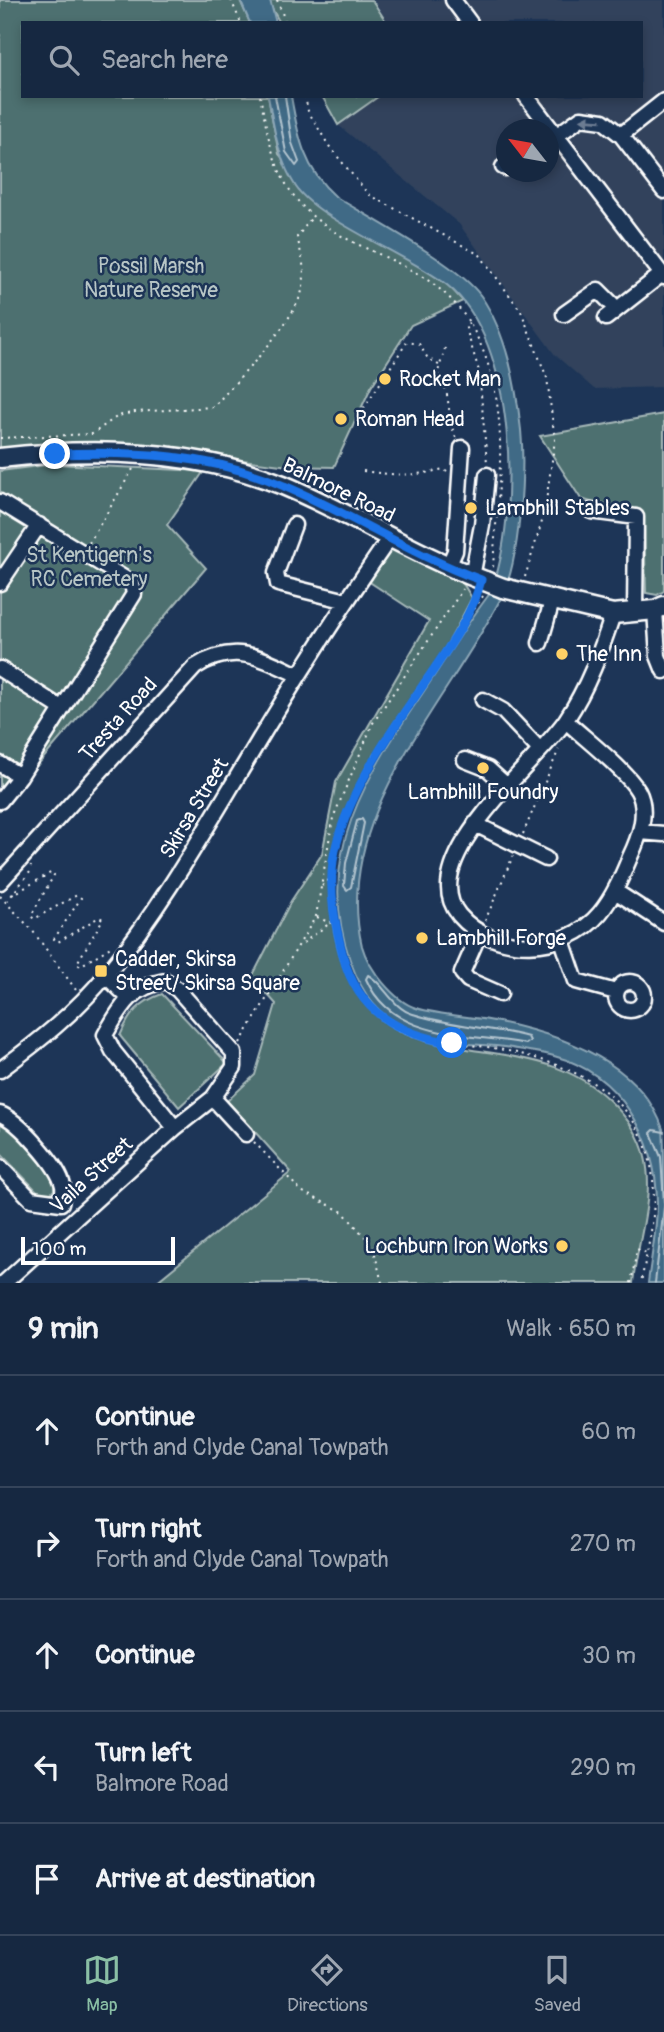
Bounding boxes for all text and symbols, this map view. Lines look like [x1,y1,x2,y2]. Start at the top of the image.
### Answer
search box [21,21,643,98]
icon: search [45,41,83,79]
text: Search here [101,44,228,76]
one-way arrow [580,114,602,125]
north arrow [496,119,559,182]
park label: Possil Marsh Nature Reserve [84,253,219,304]
place label: Rocket Man [399,366,501,393]
marker: Rocket Man [377,371,393,387]
place label: Roman Head [355,406,465,433]
marker: Roman Head [333,411,349,427]
route end [39,438,70,469]
street label: Balmore Road [278,452,400,529]
place label: Lambhill Stables [485,495,630,522]
marker: Lambhill Stables [463,500,479,516]
park label: St Kentigern's RC Cemetery [26,542,152,593]
place label: The Inn [576,641,642,668]
marker: The Inn [554,646,570,662]
street label: Tresta Road [74,672,163,767]
street label: Skirsa Street [154,752,235,864]
marker: Lambhill Foundry [475,760,491,776]
place label: Lambhill Foundry [408,779,559,806]
place label: Lambhill Forge [436,925,567,952]
marker: Lambhill Forge [414,930,430,946]
place label: Cadder, Skirsa Street/ Skirsa Square [115,946,300,997]
marker: Cadder, Skirsa Street/ Skirsa Square [93,963,109,979]
route start [436,1027,467,1058]
street label: Vaila Street [44,1131,139,1220]
place label: Lochburn Iron Works [364,1233,549,1260]
scale bar [21,1234,175,1266]
text: 100 m [32,1237,86,1261]
marker: Lochburn Iron Works [554,1238,570,1254]
text: 9 min [28,1310,99,1347]
text: Walk · 650 m [506,1314,636,1343]
text: Continue [95,1401,195,1433]
icon: ahead [28,1412,66,1450]
text: 60 m [581,1417,636,1446]
text: Forth and Clyde Canal Towpath [95,1433,389,1462]
text: Turn right [95,1513,201,1545]
icon: right [28,1524,66,1562]
text: 270 m [570,1529,636,1558]
text: Forth and Clyde Canal Towpath [95,1545,389,1574]
icon: ahead [28,1636,66,1674]
text: Continue [95,1639,195,1671]
text: 30 m [582,1641,636,1670]
text: Turn left [95,1737,191,1769]
icon: left [28,1748,66,1786]
text: 290 m [570,1753,636,1782]
text: Balmore Road [95,1769,229,1798]
icon: arrive [28,1860,66,1898]
text: Arrive at destination [95,1863,315,1895]
tab: Map [83,1951,121,2017]
tab: Directions [287,1951,368,2017]
tab: Saved [534,1951,581,2017]

